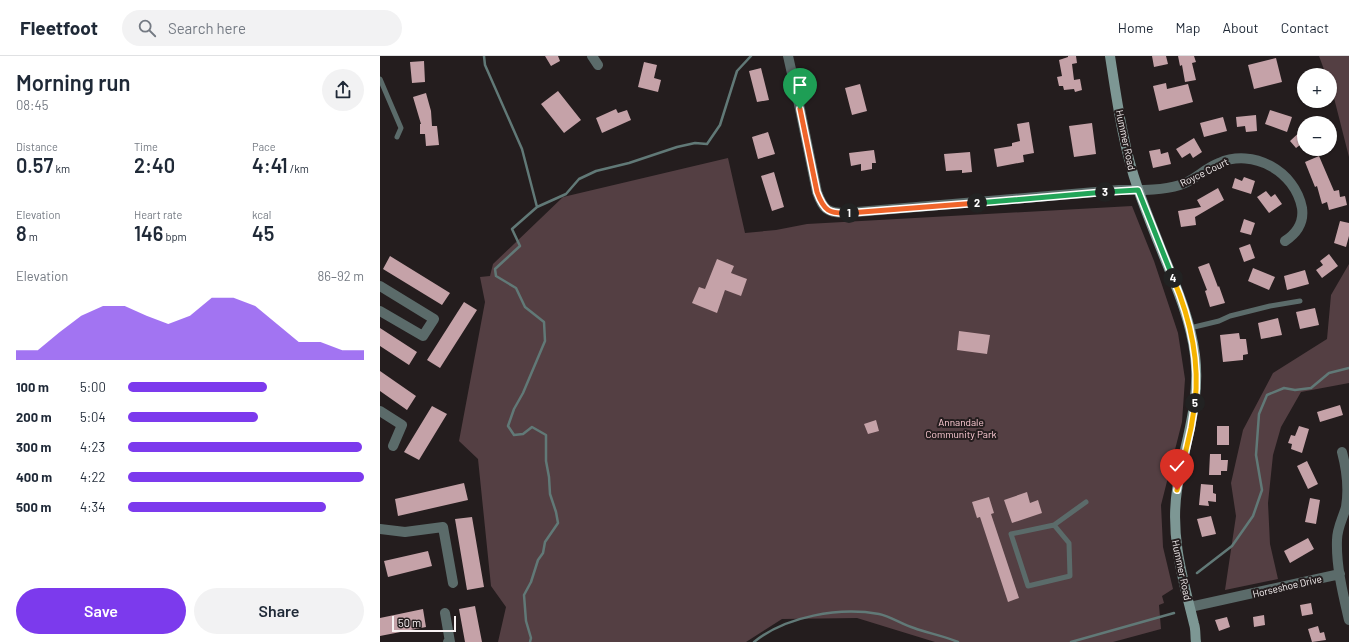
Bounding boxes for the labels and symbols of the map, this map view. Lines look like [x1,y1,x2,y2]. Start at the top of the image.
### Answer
pin [783,68,817,109]
street label: Hummer Road [1114,109,1138,171]
street label: Royce Court [1178,155,1231,189]
pin: 3 [1095,182,1115,202]
pin: 2 [967,193,987,213]
pin: 1 [839,203,859,223]
pin: 4 [1163,268,1183,288]
pin: 5 [1185,393,1205,413]
park label: Annandale Community Park [925,416,997,440]
pin [1160,449,1194,490]
street label: Hummer Road [1170,539,1194,601]
street label: Horseshoe Drive [1251,572,1323,600]
scale bar [392,614,456,633]

